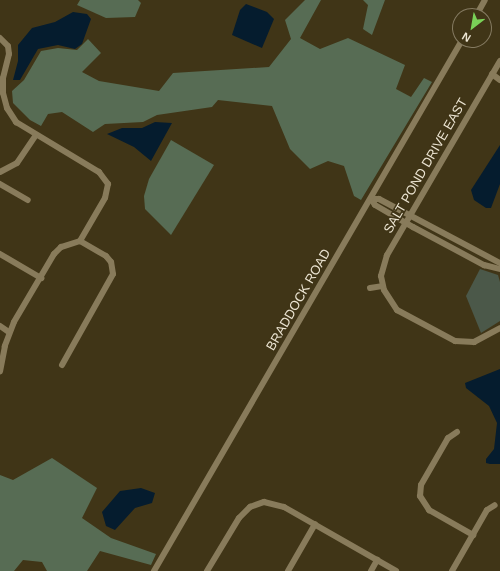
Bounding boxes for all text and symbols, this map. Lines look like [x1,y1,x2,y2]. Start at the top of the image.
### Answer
north arrow [452,8,492,48]
text: N [460,30,473,45]
street label: SALT POND DRIVE EAST [381,96,471,236]
street label: BRADDOCK ROAD [264,246,334,354]

